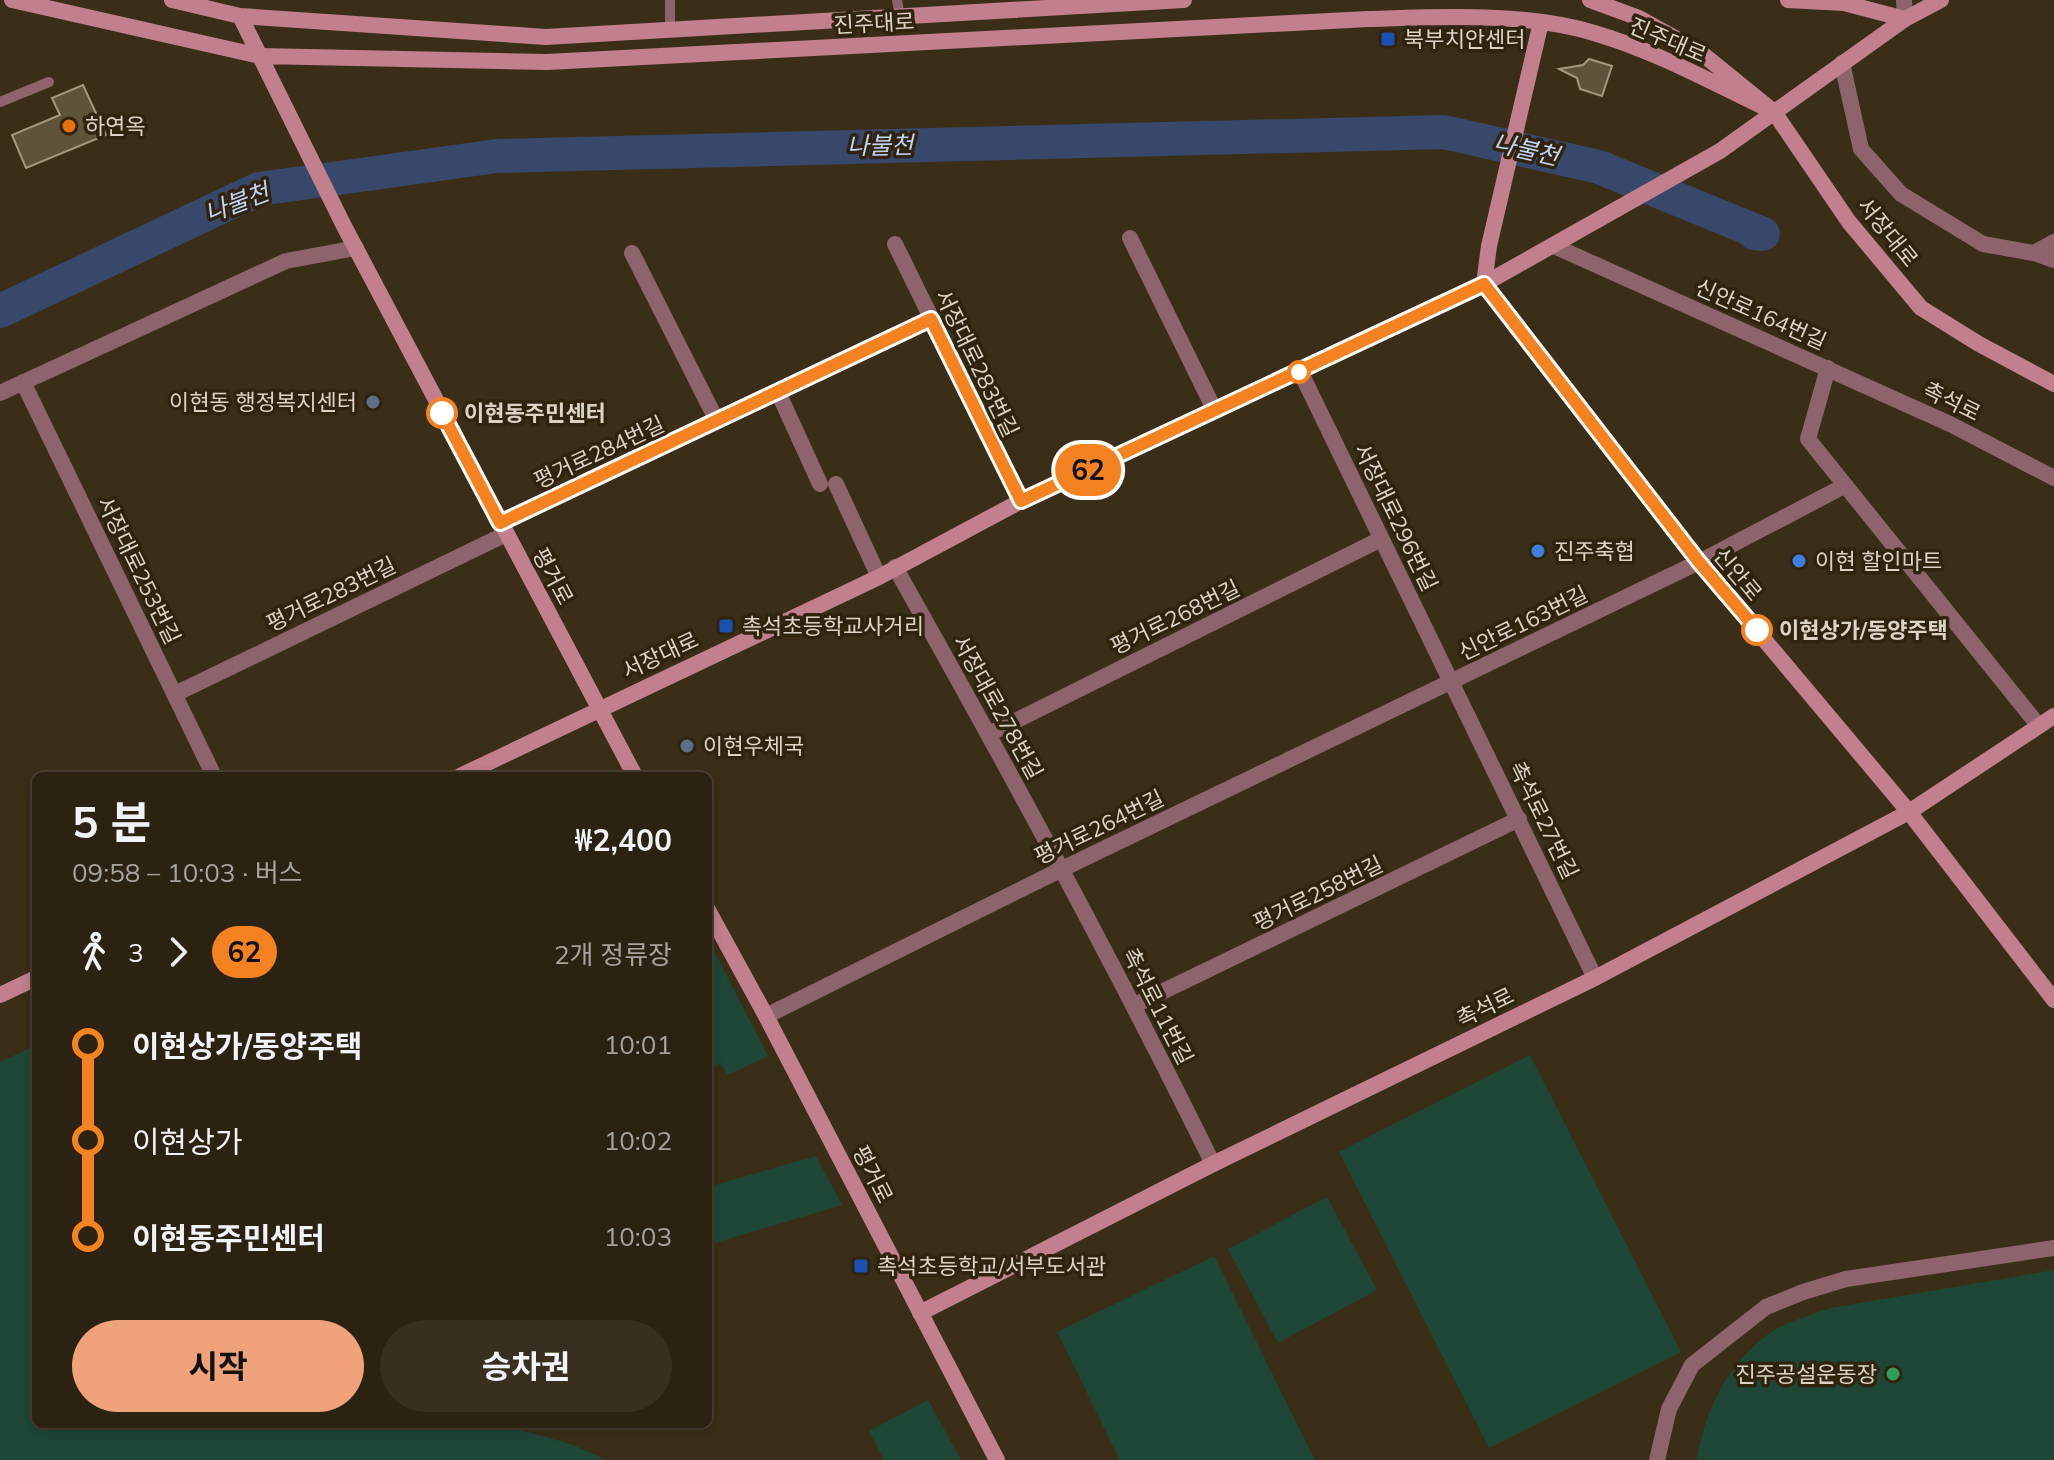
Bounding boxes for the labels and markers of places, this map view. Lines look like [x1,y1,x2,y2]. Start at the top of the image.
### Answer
place label: 북부치안센터 [1404,25,1525,53]
marker: 북부치안센터 [1379,30,1397,48]
place label: 하연옥 [85,112,146,140]
marker: 하연옥 [60,117,78,135]
unlabelled marker [1288,361,1310,383]
place label: 이현동 행정복지센터 [169,388,357,416]
marker: 이현동 행정복지센터 [364,393,382,411]
marker: 이현동주민센터 [427,398,457,428]
place label: 이현동주민센터 [464,399,606,427]
place label: 진주축협 [1554,537,1635,565]
marker: 진주축협 [1529,542,1547,560]
place label: 이현 할인마트 [1815,547,1942,575]
marker: 이현 할인마트 [1790,552,1808,570]
place label: 촉석초등학교사거리 [742,612,924,640]
marker: 이현상가/동양주택 [1742,615,1772,645]
place label: 이현상가/동양주택 [1779,616,1948,644]
marker: 촉석초등학교사거리 [717,617,735,635]
place label: 이현우체국 [703,732,804,760]
marker: 이현우체국 [678,737,696,755]
place label: 촉석초등학교/서부도서관 [877,1252,1106,1280]
marker: 촉석초등학교/서부도서관 [852,1257,870,1275]
place label: 진주공설운동장 [1735,1360,1877,1388]
marker: 진주공설운동장 [1884,1365,1902,1383]

